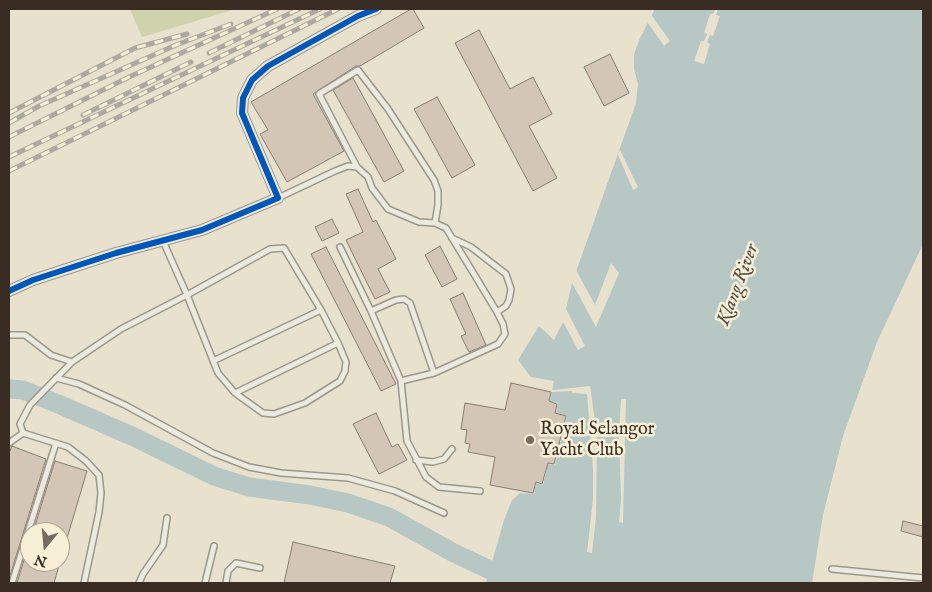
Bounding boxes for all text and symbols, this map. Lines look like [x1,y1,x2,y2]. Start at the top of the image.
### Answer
water label: Klang River [713,241,765,329]
place label: Royal Selangor Yacht Club [540,419,654,462]
marker: Royal Selangor Yacht Club [524,434,536,446]
north arrow [20,522,70,572]
text: N [32,550,49,571]

